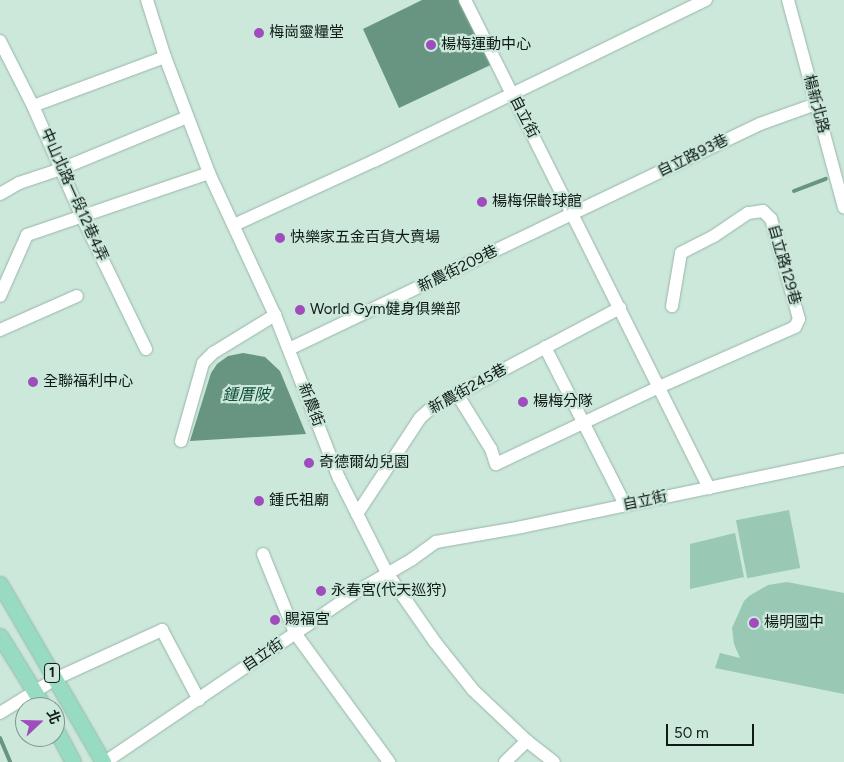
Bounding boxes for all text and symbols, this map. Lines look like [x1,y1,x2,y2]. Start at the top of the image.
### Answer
place label: 梅崗靈糧堂 [269,24,344,42]
marker: 梅崗靈糧堂 [253,27,265,39]
place label: 楊梅運動中心 [441,36,531,54]
marker: 楊梅運動中心 [425,39,437,51]
street label: 楊新北路 [800,73,832,135]
street label: 自立街 [506,93,542,141]
street label: 中山北路一段12巷4弄 [37,126,111,264]
street label: 自立路93巷 [655,131,731,181]
place label: 楊梅保齡球館 [492,193,582,211]
marker: 楊梅保齡球館 [476,196,488,208]
street label: 自立路129巷 [764,223,804,307]
place label: 快樂家五金百貨大賣場 [290,229,440,247]
marker: 快樂家五金百貨大賣場 [274,232,286,244]
street label: 新農街209巷 [415,242,501,296]
place label: World Gym健身俱樂部 [310,301,460,319]
marker: World Gym健身俱樂部 [294,304,306,316]
street label: 新農街245巷 [426,360,510,418]
place label: 全聯福利中心 [43,373,133,391]
marker: 全聯福利中心 [27,376,39,388]
street label: 新農街 [295,381,327,429]
water label: 鍾厝陂 [222,385,270,405]
place label: 楊梅分隊 [533,393,593,411]
marker: 楊梅分隊 [517,396,529,408]
place label: 奇德爾幼兒園 [319,454,409,472]
marker: 奇德爾幼兒園 [303,457,315,469]
street label: 自立街 [621,488,669,514]
place label: 鍾氏祖廟 [269,492,329,510]
marker: 鍾氏祖廟 [253,495,265,507]
place label: 永春宮(代天巡狩) [331,582,447,600]
marker: 永春宮(代天巡狩) [315,585,327,597]
place label: 賜福宮 [285,611,330,629]
marker: 賜福宮 [269,614,281,626]
place label: 楊明國中 [764,614,824,632]
marker: 楊明國中 [748,617,760,629]
street label: 自立街 [239,635,287,675]
road number: 1 [43,661,61,684]
north arrow [15,697,65,747]
text: 北 [43,707,64,726]
scale bar [669,714,756,746]
text: 50 m [674,724,709,742]

